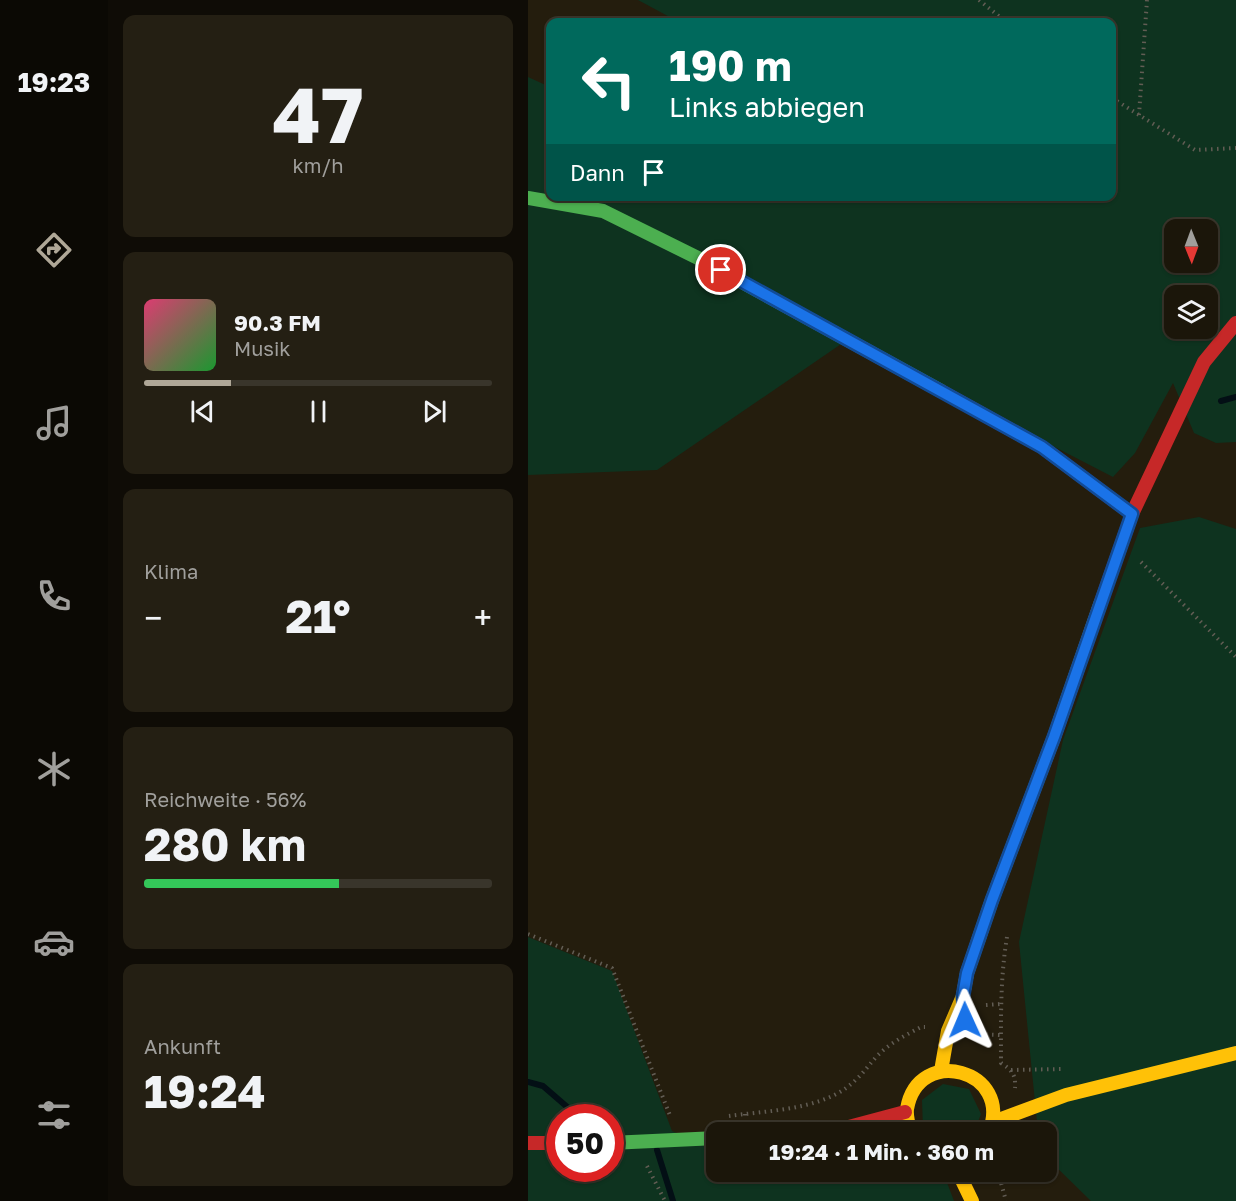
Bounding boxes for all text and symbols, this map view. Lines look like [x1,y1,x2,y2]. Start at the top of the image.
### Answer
text: 190 m [669,40,792,90]
icon: left [570,42,648,120]
text: 19:23 [18,66,90,98]
text: 47 [272,67,364,160]
text: Links abbiegen [669,91,865,123]
text: km/h [293,153,343,177]
icon: arrive [637,156,670,189]
text: Dann [570,159,625,186]
north arrow [1164,219,1218,273]
map controls [1164,219,1218,339]
icon: directions [33,229,75,271]
pin [695,244,746,295]
icon: arrive [704,253,737,286]
button: layers [1164,285,1218,339]
text: 90.3 FM [234,309,321,336]
text: Musik [234,336,291,360]
icon: previous [186,395,219,428]
icon: pause [302,395,335,428]
icon: next [418,395,451,428]
icon: music [33,402,75,444]
text: Klima [144,559,198,583]
icon: phone [33,575,75,617]
text: 21° [285,589,351,643]
text: − [144,598,162,637]
text: + [474,598,492,637]
icon: climate [33,748,75,790]
text: Reichweite · 56% [144,787,306,811]
text: 280 km [144,817,306,871]
icon: car [33,921,75,963]
position arrow [933,988,997,1052]
text: Ankunft [144,1034,221,1058]
text: 19:24 [144,1064,266,1118]
icon: filters [33,1094,75,1136]
speed limit sign: 50 [546,1104,624,1182]
text: 19:24 · 1 Min. · 360 m [769,1138,994,1165]

